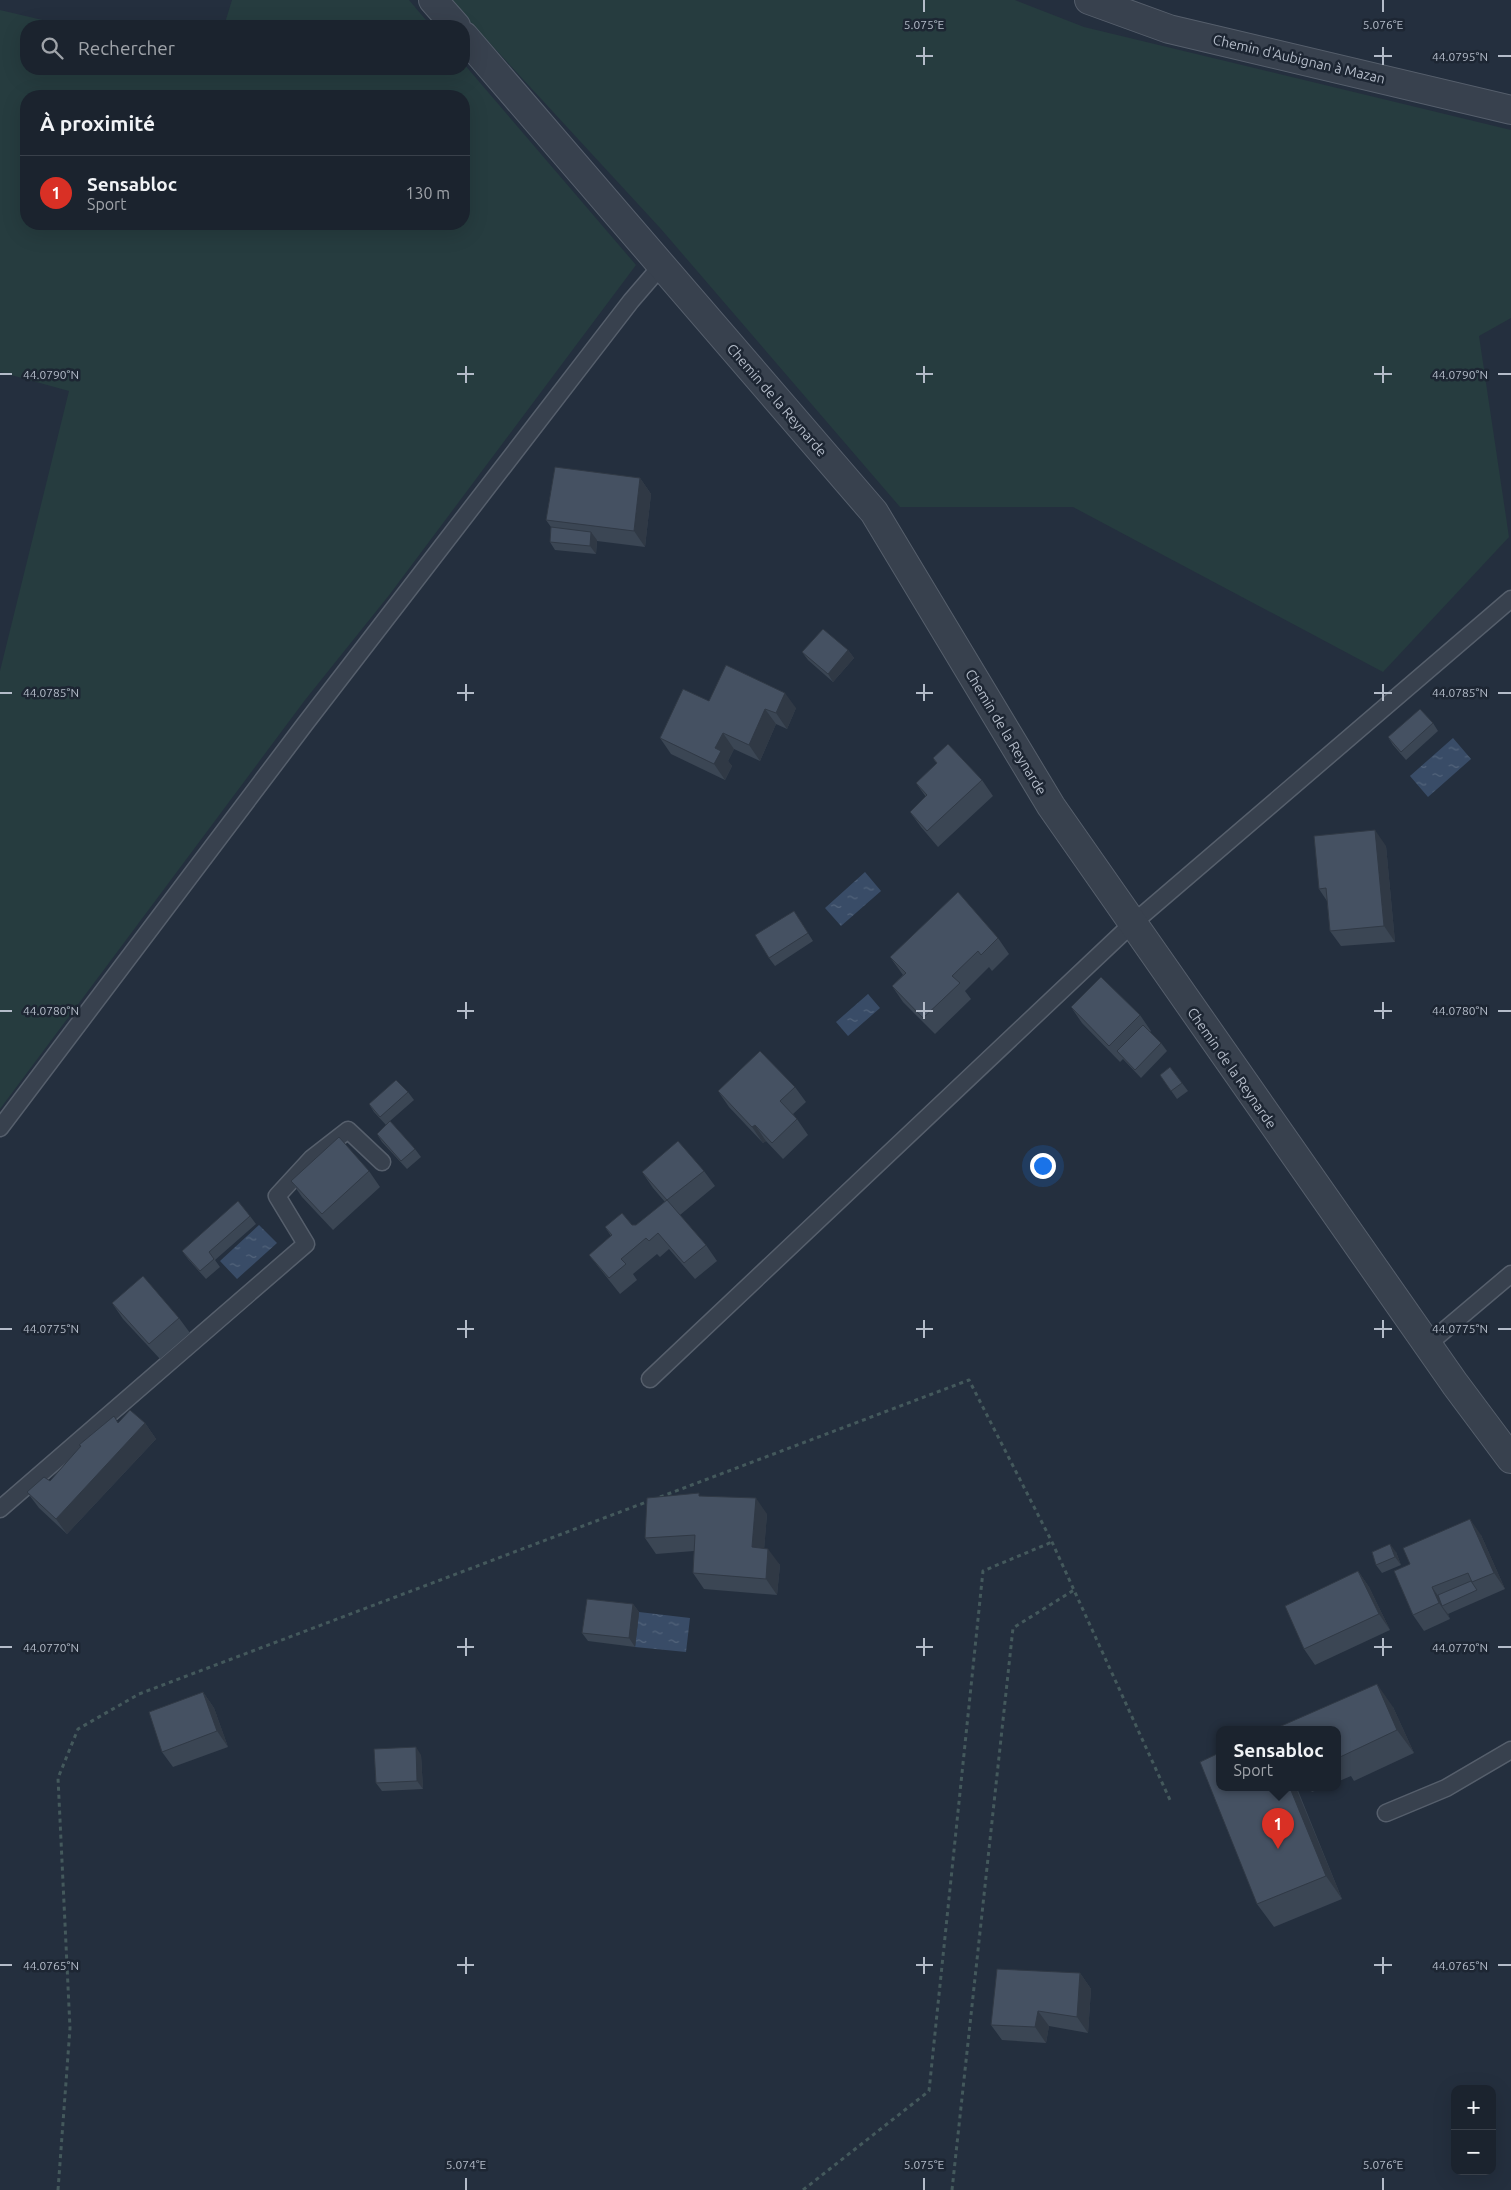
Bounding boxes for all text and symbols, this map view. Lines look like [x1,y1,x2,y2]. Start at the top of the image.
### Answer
text: 5.075°E [904,18,945,31]
text: 5.076°E [1363,18,1404,31]
search box [20,20,470,75]
street label: Chemin d'Aubignan à Mazan [1211,31,1387,87]
icon: search [38,34,66,62]
text: Rechercher [78,37,175,59]
text: 44.0795°N [1432,50,1488,63]
text: À proximité [40,111,155,135]
text: Sensabloc [87,173,177,195]
text: 1 [51,184,61,202]
text: 130 m [405,184,450,202]
text: Sport [87,195,126,213]
street label: Chemin de la Reynarde [724,340,830,460]
text: 44.0790°N [23,368,79,381]
text: 44.0790°N [1432,368,1488,381]
street label: Chemin de la Reynarde [962,666,1050,798]
text: 44.0785°N [23,686,79,699]
text: 44.0785°N [1432,686,1488,699]
text: 44.0780°N [23,1004,79,1017]
text: 44.0780°N [1432,1004,1488,1017]
street label: Chemin de la Reynarde [1184,1005,1280,1131]
your location [1030,1153,1056,1179]
text: 44.0775°N [23,1322,79,1335]
text: 44.0775°N [1432,1322,1488,1335]
text: 44.0770°N [23,1641,79,1654]
text: 44.0770°N [1432,1641,1488,1654]
popup [1216,1726,1341,1791]
text: Sensabloc [1233,1739,1324,1761]
text: Sport [1233,1761,1273,1779]
pin: 1 [1262,1808,1294,1849]
text: 44.0765°N [23,1959,79,1972]
text: 44.0765°N [1432,1959,1488,1972]
map controls [1451,2085,1496,2175]
button: + [1451,2085,1496,2130]
button: − [1451,2130,1496,2175]
text: 5.074°E [446,2158,487,2171]
text: 5.075°E [904,2158,945,2171]
text: 5.076°E [1363,2158,1404,2171]

